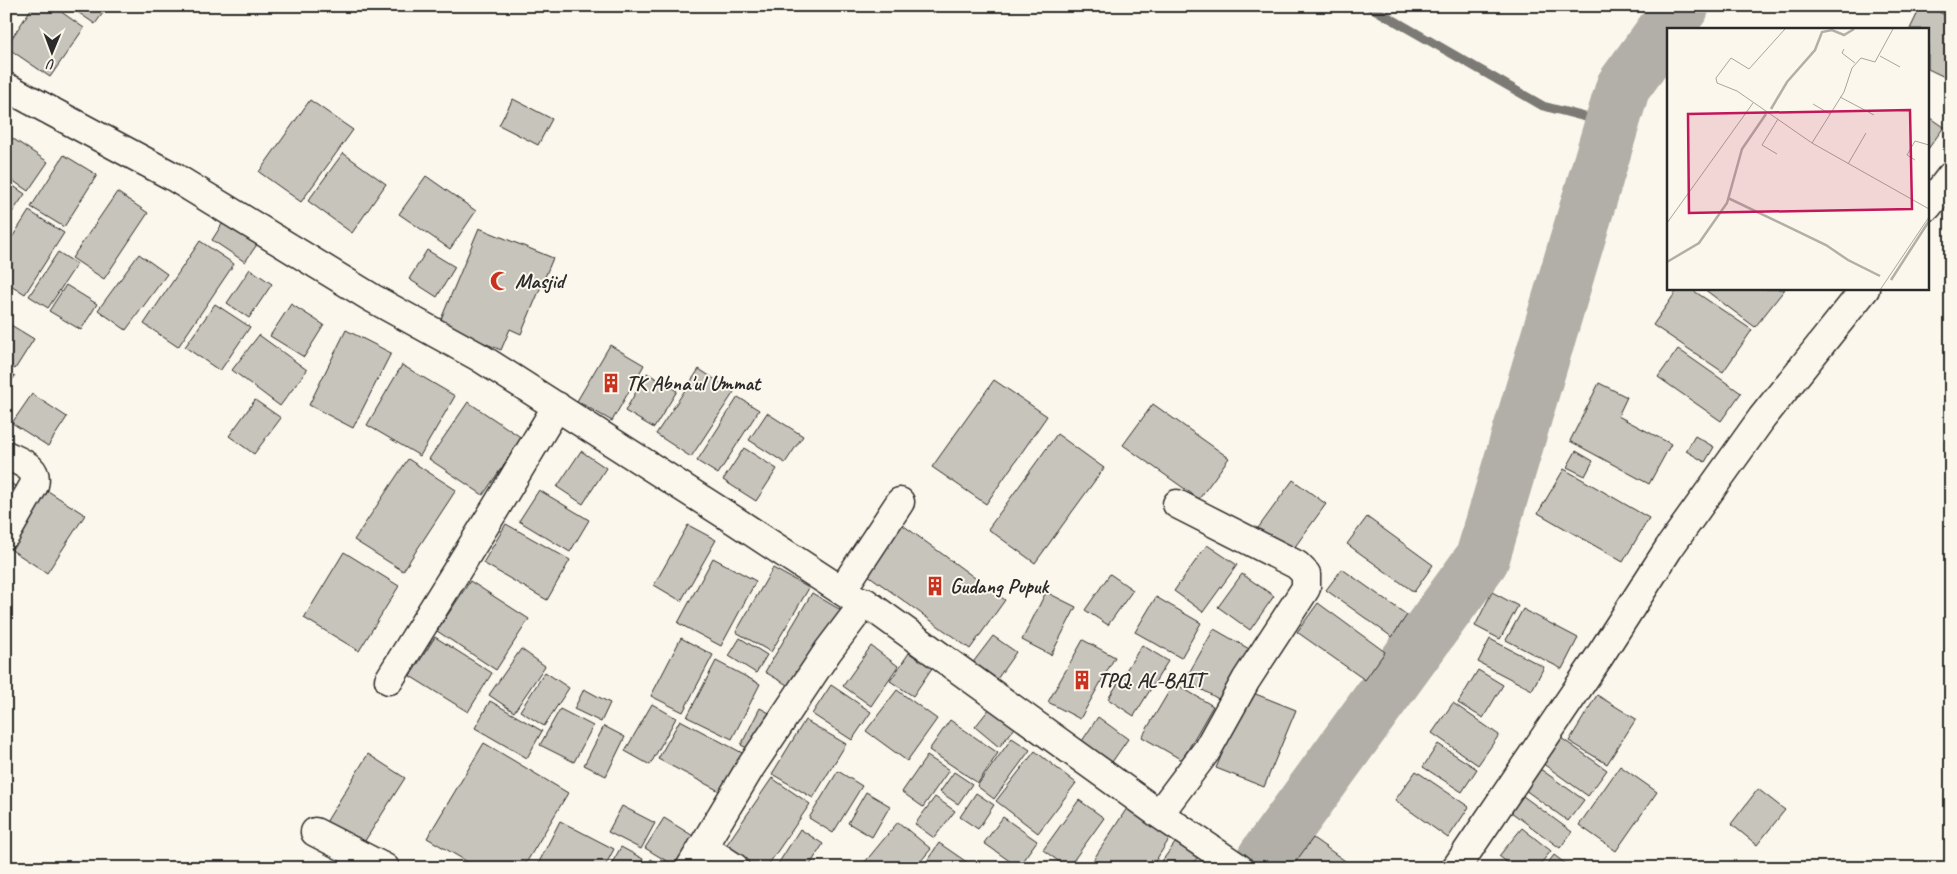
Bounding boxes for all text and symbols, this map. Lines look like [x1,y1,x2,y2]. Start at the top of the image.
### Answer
north arrow [28,28,78,78]
inset map [1667,28,1930,290]
text: U [45,56,55,73]
place label: Masjid [515,268,568,294]
mosque icon: Masjid [489,270,511,292]
place label: TK Abna'ul Ummat [626,370,762,396]
building icon: TK Abna'ul Ummat [600,372,622,394]
place label: Gudang Pupuk [950,573,1050,599]
building icon: Gudang Pupuk [924,575,946,597]
place label: TPQ. AL-BAIT [1097,667,1209,693]
building icon: TPQ. AL-BAIT [1071,669,1093,691]

